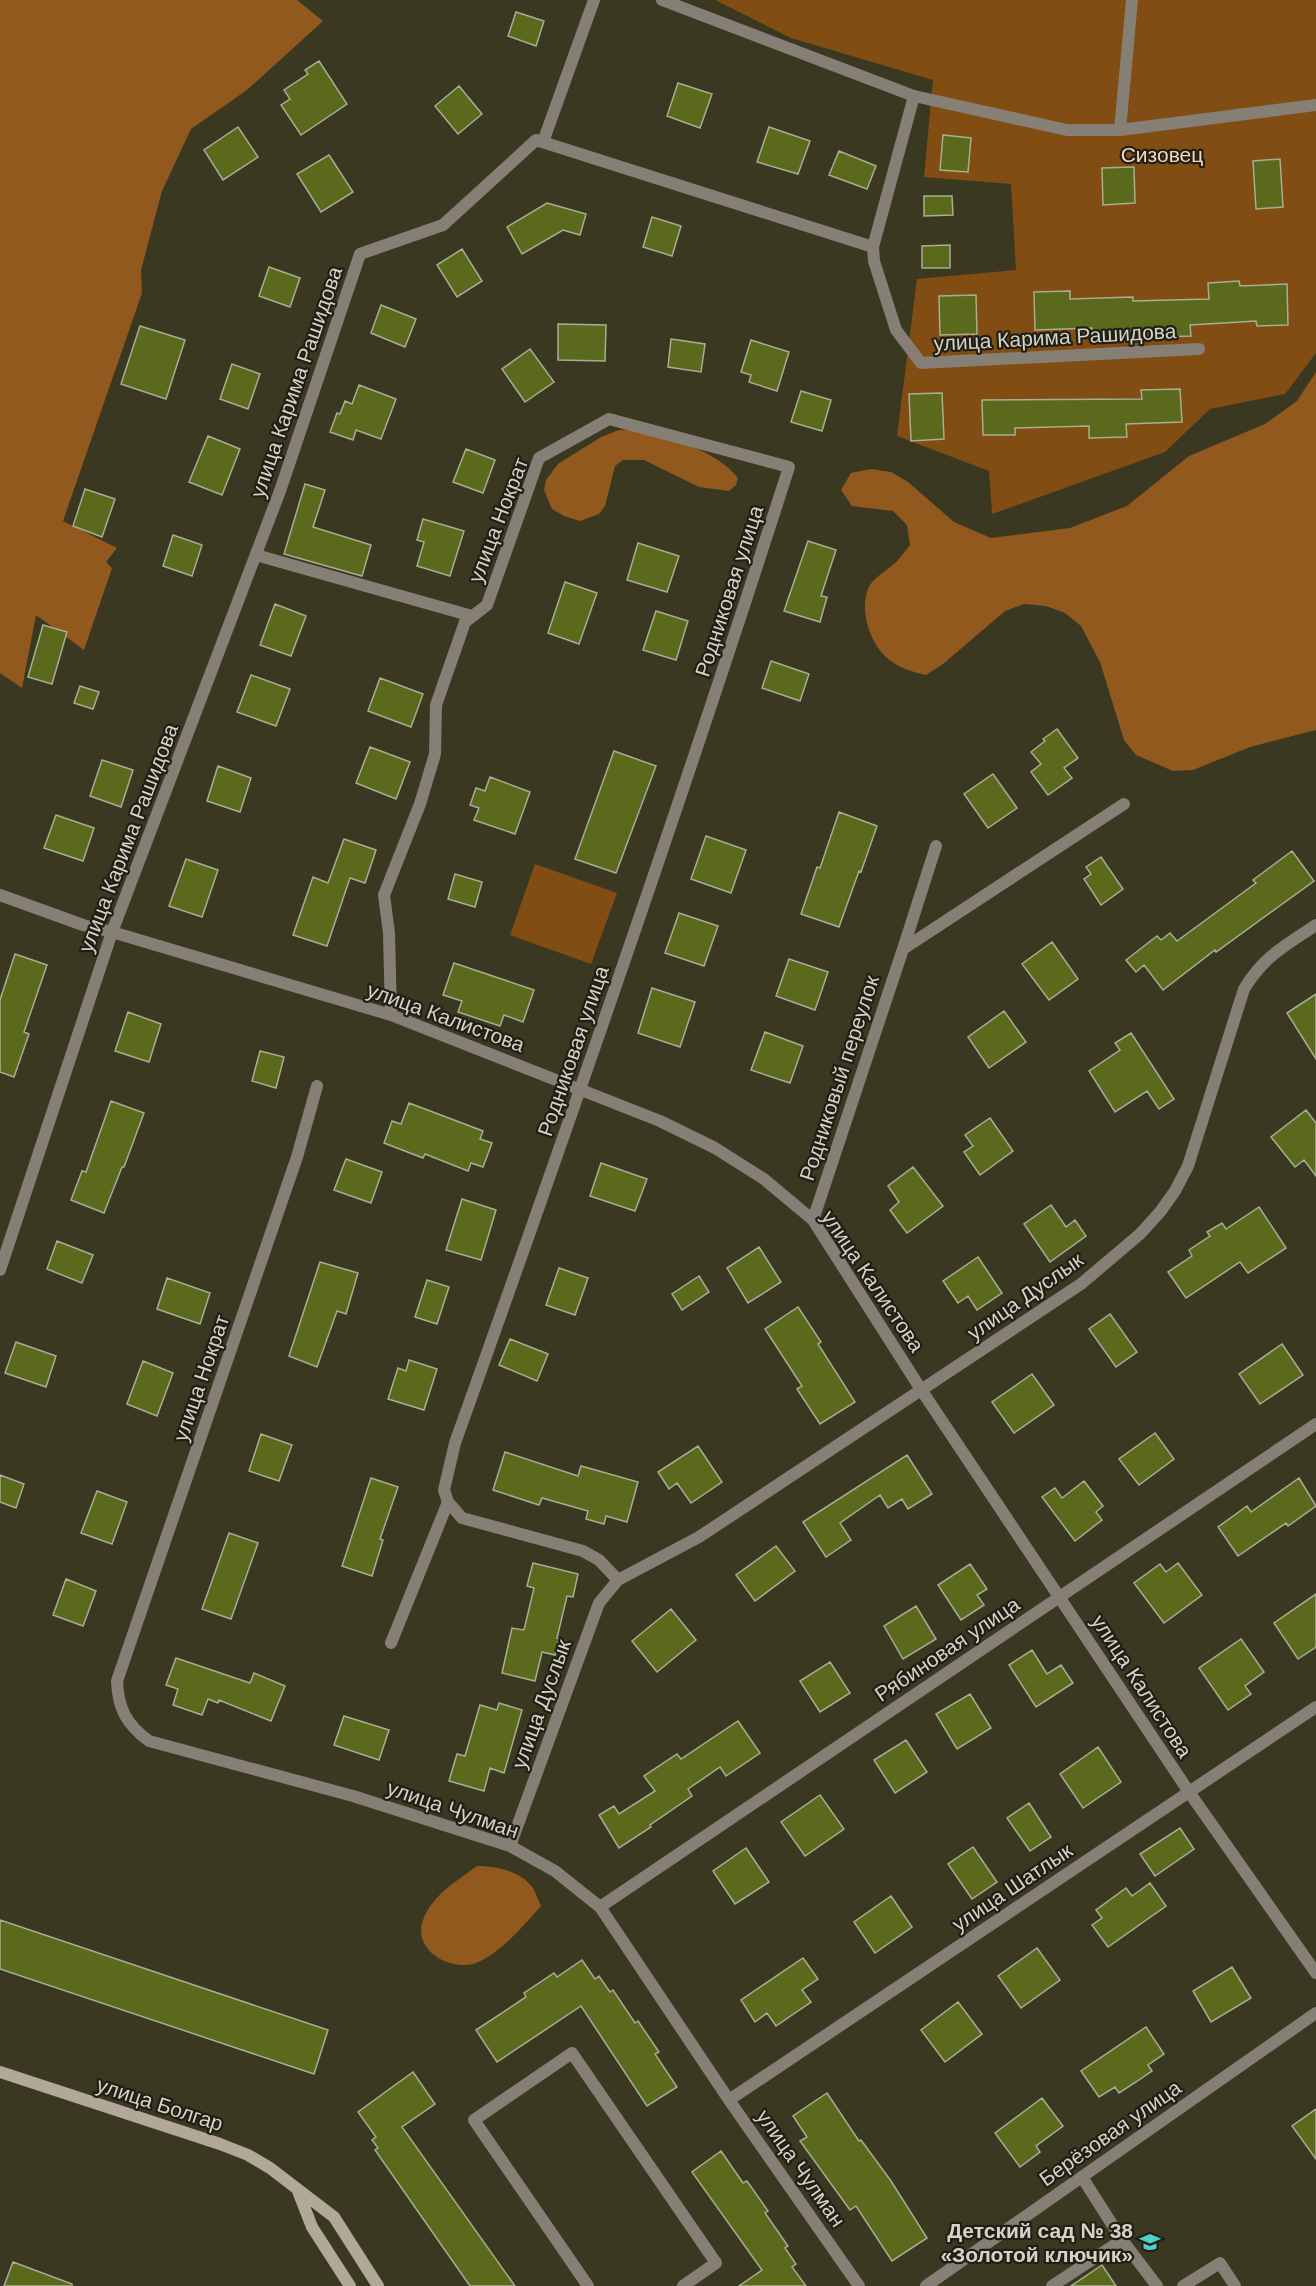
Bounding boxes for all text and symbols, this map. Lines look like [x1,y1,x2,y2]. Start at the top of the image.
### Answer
park label: Сизовец [1121,143,1203,166]
street label: улица Карима Рашидова [246,263,347,501]
street label: улица Карима Рашидова [933,319,1177,355]
street label: улица Нократ [464,454,533,586]
street label: Родниковая улица [690,502,768,679]
street label: улица Карима Рашидова [74,720,182,956]
street label: Родниковая улица [533,963,613,1139]
street label: Родниковый переулок [795,972,883,1183]
street label: улица Калистова [364,978,528,1056]
street label: улица Калистова [817,1206,929,1356]
street label: улица Дуслык [963,1247,1088,1344]
street label: улица Нократ [169,1311,234,1444]
street label: Рябиновая улица [870,1592,1024,1706]
street label: улица Калистова [1087,1610,1197,1762]
street label: улица Дуслык [507,1636,575,1772]
street label: улица Чулман [384,1776,522,1842]
street label: улица Шатлык [948,1838,1077,1936]
street label: улица Болгар [94,2073,226,2135]
street label: Берёзовая улица [1035,2075,1185,2190]
street label: улица Чулман [752,2105,850,2231]
place label: Детский сад № 38 «Золотой ключик» [940,2219,1133,2266]
school or university icon: Детский сад № 38 «Золотой ключик» [1138,2230,1162,2254]

